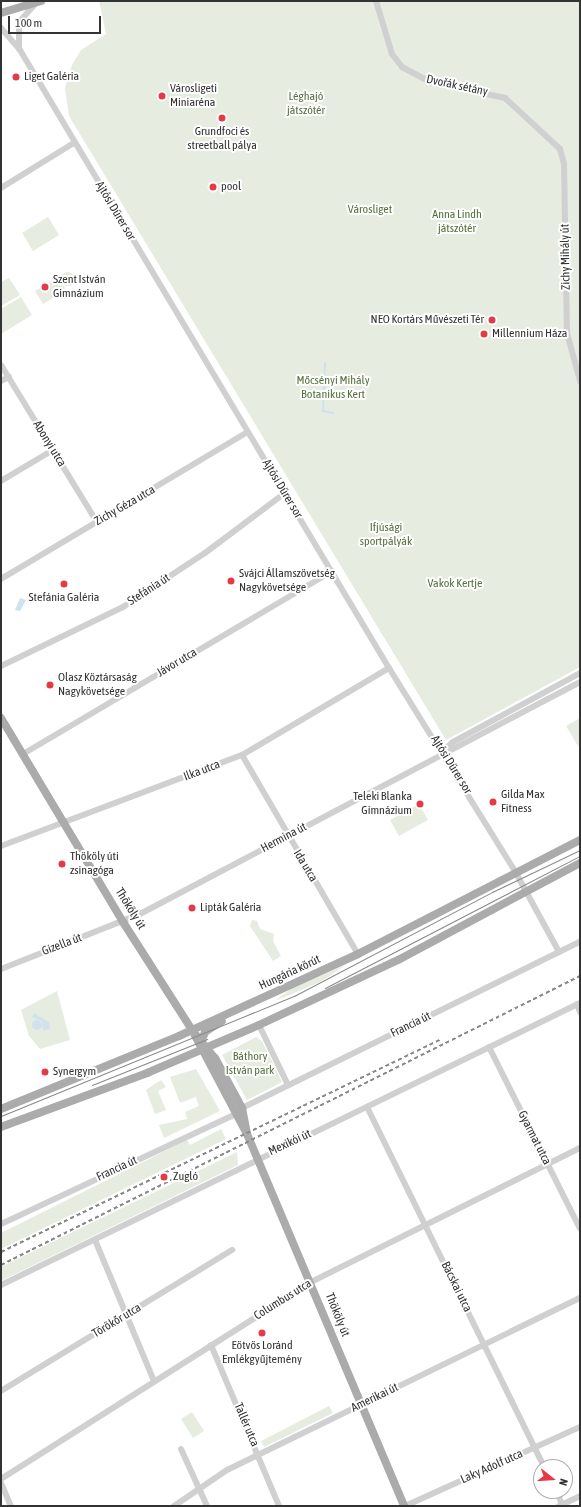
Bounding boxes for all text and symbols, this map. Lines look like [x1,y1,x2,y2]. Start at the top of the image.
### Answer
scale bar [10,8,103,34]
text: 100 m [15,16,42,30]
place label: Liget Galéria [24,70,79,84]
marker: Liget Galéria [11,72,21,82]
street label: Dvořák sétány [425,72,489,100]
place label: Városligeti Miniaréna [170,82,217,110]
park label: Léghajó játszótér [287,90,325,118]
marker: Városligeti Miniaréna [157,91,167,101]
marker: Grundfoci és streetball pálya [217,113,227,123]
place label: Grundfoci és streetball pálya [187,125,257,153]
street label: Ajtósi Dürer sor [92,179,138,243]
place label: pool [221,180,241,194]
marker: pool [208,182,218,192]
park label: Városliget [348,203,392,217]
park label: Anna Lindh játszótér [432,208,482,236]
street label: Zichy Mihály út [558,224,574,290]
place label: Szent István Gimnázium [53,273,106,301]
marker: Szent István Gimnázium [40,282,50,292]
place label: NEO Kortárs Művészeti Tér [371,313,484,327]
marker: NEO Kortárs Művészeti Tér [487,315,497,325]
place label: Millennium Háza [492,327,567,341]
marker: Millennium Háza [479,329,489,339]
park label: Mőcsényi Mihály Botanikus Kert [296,374,370,402]
street label: Abonyi utca [29,418,69,470]
street label: Ajtósi Dürer sor [259,457,305,521]
street label: Zichy Géza utca [92,483,158,529]
park label: Ifjúsági sportpályák [360,521,412,549]
place label: Svájci Államszövetség Nagykövetsége [239,567,335,595]
street label: Stefánia út [125,571,173,609]
marker: Svájci Államszövetség Nagykövetsége [226,576,236,586]
park label: Vakok Kertje [428,577,482,591]
marker: Stefánia Galéria [59,579,69,589]
place label: Stefánia Galéria [29,591,99,605]
street label: Jávor utca [154,645,200,681]
place label: Olasz Köztársaság Nagykövetsége [58,671,137,699]
marker: Olasz Köztársaság Nagykövetsége [45,680,55,690]
street label: Ajtósi Dürer sor [427,733,475,797]
street label: Ilka utca [182,757,222,785]
place label: Gilda Max Fitness [501,788,545,816]
place label: Teleki Blanka Gimnázium [353,790,412,818]
marker: Gilda Max Fitness [488,797,498,807]
marker: Teleki Blanka Gimnázium [415,799,425,809]
street label: Hermina út [259,820,309,856]
street label: Ida utca [290,847,320,885]
place label: Thököly úti zsinagóga [70,850,119,878]
marker: Thököly úti zsinagóga [57,859,67,869]
street label: Thököly út [112,886,148,932]
place label: Lipták Galéria [200,901,261,915]
marker: Lipták Galéria [187,903,197,913]
street label: Gizella út [40,931,84,959]
street label: Hungária körút [257,953,323,993]
street label: Francia út [389,1009,433,1041]
park label: Báthory István park [226,1050,274,1078]
place label: Synergym [53,1065,96,1079]
marker: Synergym [40,1067,50,1077]
street label: Gyarmat utca [514,1109,554,1167]
street label: Mexikói út [266,1127,314,1159]
street label: Francia út [94,1153,140,1185]
place label: Zugló [173,1170,198,1184]
marker: Zugló [158,1171,170,1183]
street label: Bácskai utca [438,1259,474,1315]
street label: Columbus utca [252,1277,314,1323]
street label: Thököly út [322,1291,352,1339]
street label: Törökőr utca [90,1301,144,1341]
marker: Eötvös Loránd Emlékgyűjtemény [257,1328,267,1338]
place label: Eötvös Loránd Emlékgyűjtemény [222,1339,302,1367]
street label: Amerikai út [349,1380,401,1416]
street label: Tallér utca [230,1401,262,1449]
street label: Laky Adolf utca [459,1447,525,1487]
north arrow [533,1459,573,1499]
text: N [557,1477,570,1487]

